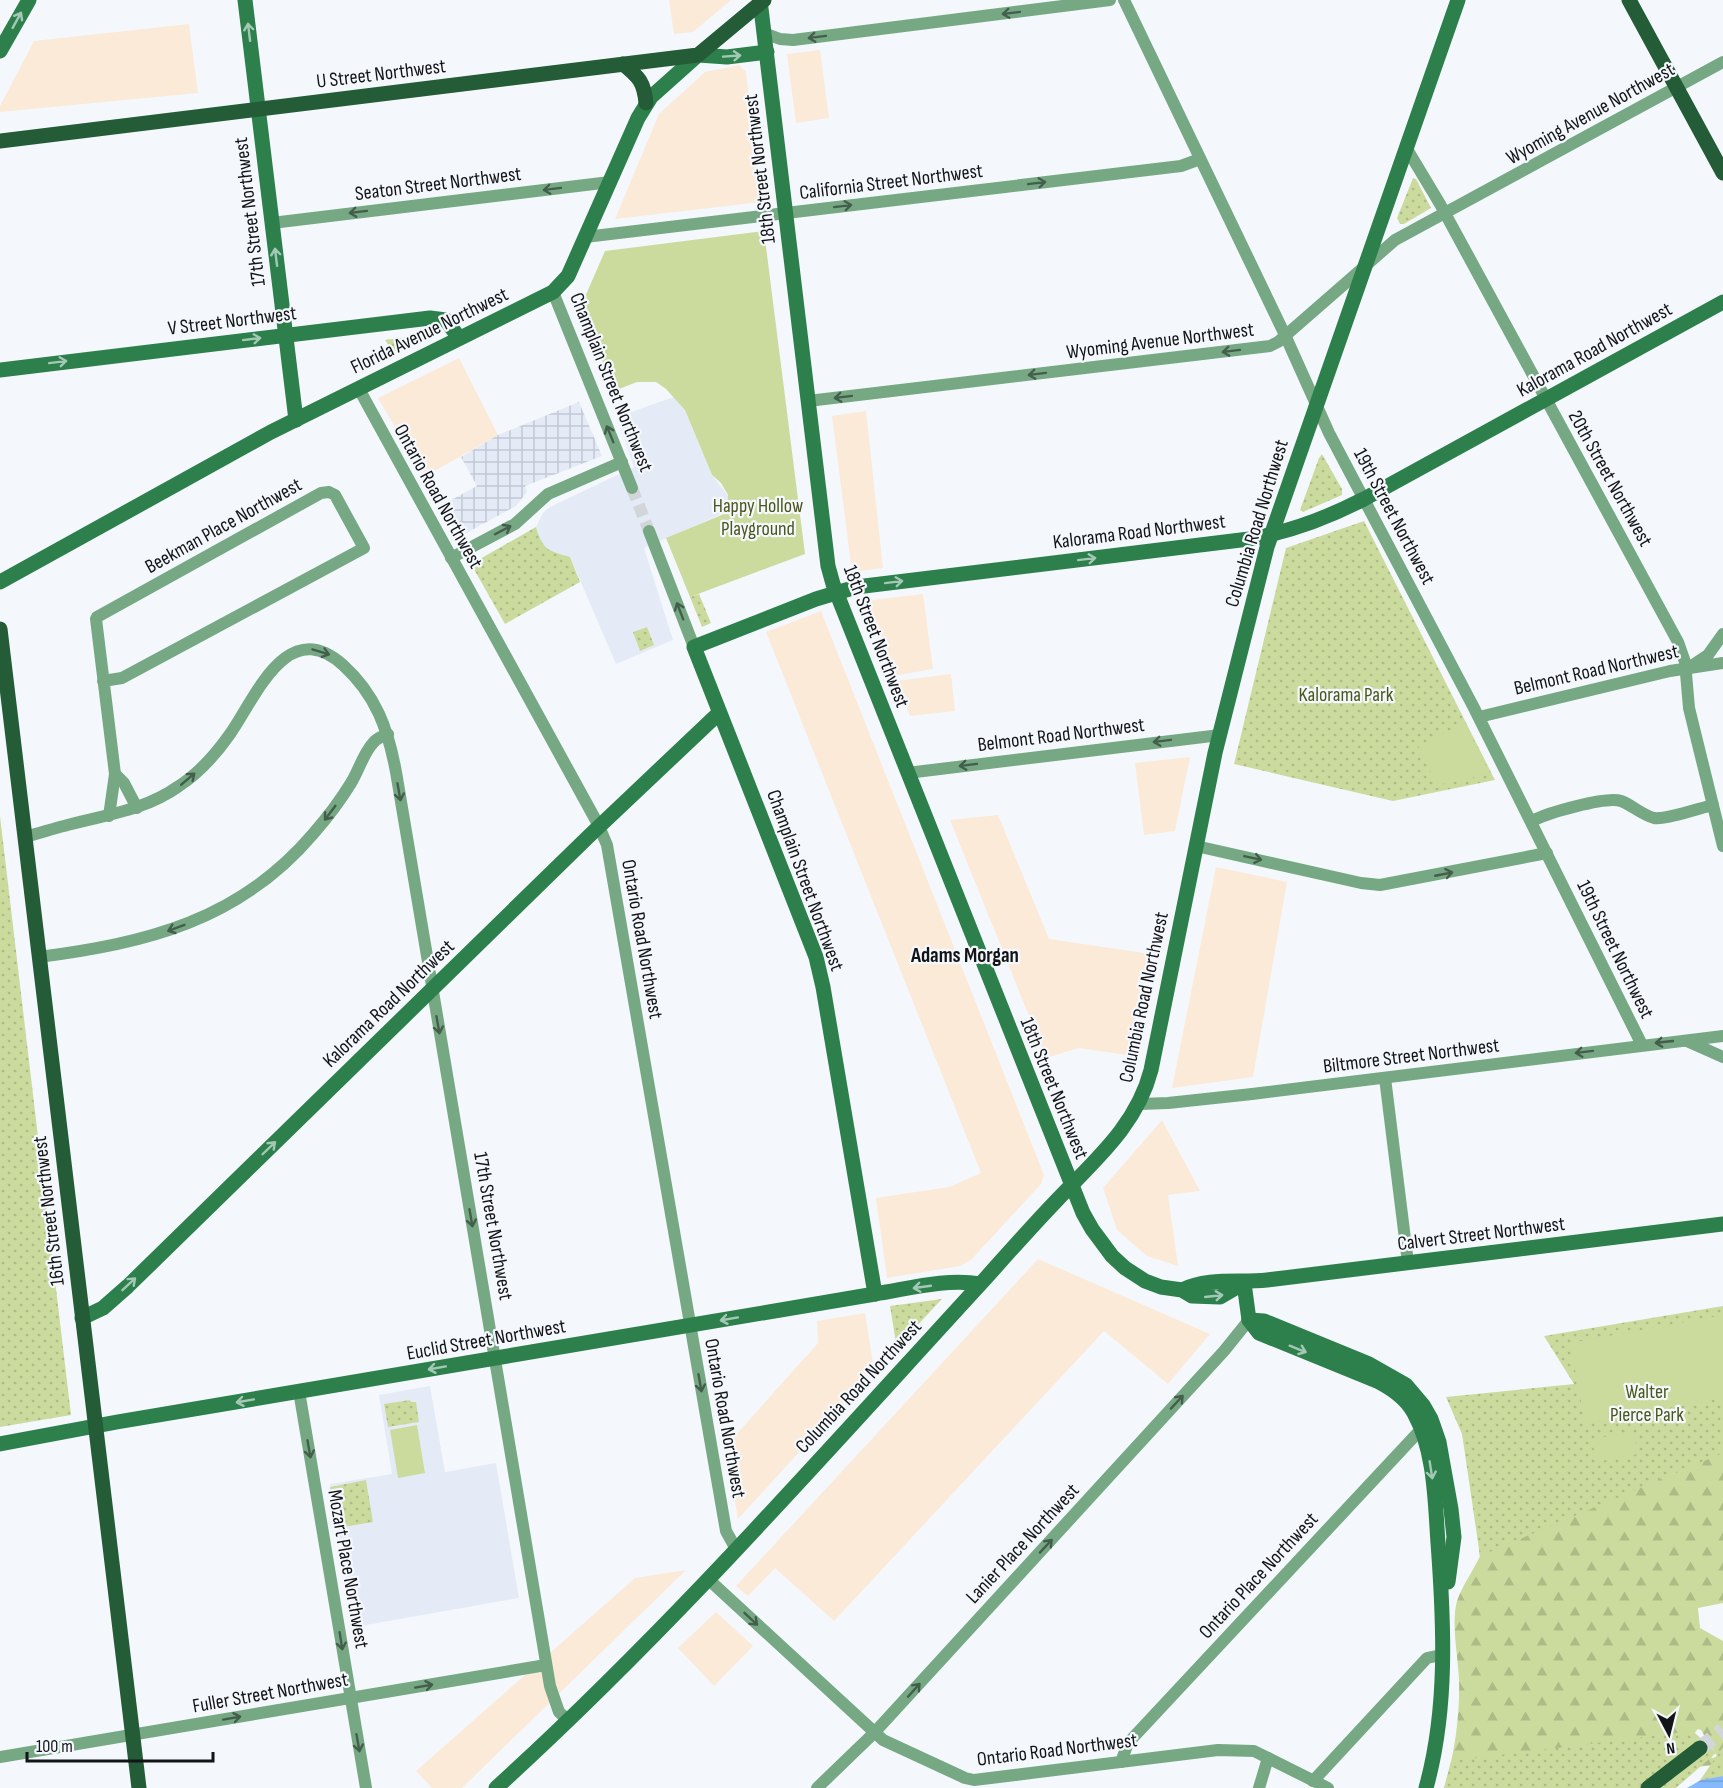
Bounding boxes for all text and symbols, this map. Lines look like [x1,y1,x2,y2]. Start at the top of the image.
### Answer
one-way arrow [1001,8,1021,19]
one-way arrow [12,12,23,30]
one-way arrow [243,23,254,43]
one-way arrow [808,32,827,43]
one-way arrow [722,50,742,61]
street label: U Street Northwest [315,54,447,94]
street label: Wyoming Avenue Northwest [1502,58,1679,170]
street label: 18th Street Northwest [739,93,781,245]
street label: 17th Street Northwest [229,136,271,288]
street label: California Street Northwest [798,159,984,205]
street label: Seaton Street Northwest [354,162,523,206]
one-way arrow [1027,177,1046,188]
one-way arrow [542,184,562,195]
one-way arrow [833,200,853,211]
one-way arrow [349,207,369,218]
one-way arrow [270,248,281,268]
street label: Florida Avenue Northwest [347,282,512,379]
street label: Champlain Street Northwest [564,289,658,475]
street label: Kalorama Road Northwest [1513,297,1676,402]
street label: V Street Northwest [167,301,298,341]
street label: Wyoming Avenue Northwest [1065,318,1255,364]
one-way arrow [241,333,261,344]
one-way arrow [1221,346,1241,357]
one-way arrow [48,357,67,368]
one-way arrow [1028,369,1047,380]
one-way arrow [834,392,854,403]
street label: 20th Street Northwest [1563,406,1657,551]
street label: Ontario Road Northwest [389,420,488,573]
one-way arrow [604,425,615,444]
street label: Columbia Road Northwest [1220,437,1294,610]
street label: 19th Street Northwest [1348,444,1440,589]
street label: Beekman Place Northwest [141,473,306,579]
park label: Happy Hollow Playground [713,494,803,541]
street label: Kalorama Road Northwest [1052,510,1227,554]
one-way arrow [493,524,511,535]
one-way arrow [1077,553,1097,564]
street label: 18th Street Northwest [838,562,914,711]
one-way arrow [883,576,903,587]
one-way arrow [674,602,685,621]
street label: Belmont Road Northwest [1512,639,1681,701]
one-way arrow [311,647,330,658]
park label: Kalorama Park [1299,683,1394,707]
street label: Belmont Road Northwest [976,713,1146,757]
one-way arrow [1152,736,1172,747]
one-way arrow [959,760,978,771]
one-way arrow [180,773,196,786]
one-way arrow [394,781,405,801]
street label: Champlain Street Northwest [761,787,849,974]
one-way arrow [324,804,336,820]
one-way arrow [1244,853,1263,865]
street label: Ontario Road Northwest [616,858,668,1021]
one-way arrow [1435,867,1454,879]
street label: 19th Street Northwest [1571,876,1659,1022]
street label: Columbia Road Northwest [1114,910,1174,1085]
one-way arrow [167,924,186,935]
street label: Kalorama Road Northwest [318,935,459,1073]
district label: Adams Morgan [910,943,1019,968]
street label: 18th Street Northwest [1015,1014,1093,1163]
one-way arrow [433,1015,444,1035]
street label: Biltmore Street Northwest [1322,1033,1501,1079]
one-way arrow [1654,1037,1674,1048]
one-way arrow [1574,1047,1594,1058]
street label: 16th Street Northwest [28,1135,70,1287]
one-way arrow [261,1141,276,1155]
street label: 17th Street Northwest [468,1150,518,1302]
one-way arrow [466,1207,477,1227]
street label: Calvert Street Northwest [1396,1212,1566,1256]
one-way arrow [121,1277,136,1291]
one-way arrow [912,1282,932,1293]
one-way arrow [1204,1290,1223,1301]
one-way arrow [720,1313,740,1324]
street label: Euclid Street Northwest [405,1314,568,1366]
street label: Columbia Road Northwest [791,1315,927,1458]
street label: Ontario Road Northwest [699,1337,751,1500]
one-way arrow [1288,1344,1307,1355]
one-way arrow [428,1363,447,1374]
one-way arrow [695,1373,706,1392]
park label: Walter Pierce Park [1610,1380,1684,1427]
one-way arrow [235,1395,255,1406]
one-way arrow [1170,1395,1184,1410]
one-way arrow [304,1439,315,1458]
one-way arrow [1426,1460,1437,1480]
street label: Lanier Place Northwest [961,1479,1084,1609]
street label: Mozart Place Northwest [322,1488,374,1650]
street label: Ontario Place Northwest [1194,1508,1323,1644]
one-way arrow [1038,1539,1052,1554]
one-way arrow [743,1612,758,1626]
one-way arrow [336,1631,347,1651]
street label: Fuller Street Northwest [191,1668,350,1718]
one-way arrow [413,1680,433,1691]
one-way arrow [907,1683,921,1698]
north arrow [1639,1704,1699,1764]
one-way arrow [221,1712,241,1723]
scale bar [27,1725,213,1763]
street label: Ontario Road Northwest [976,1728,1139,1772]
one-way arrow [353,1733,364,1752]
text: 100 m [36,1736,73,1757]
text: N [1665,1737,1676,1757]

